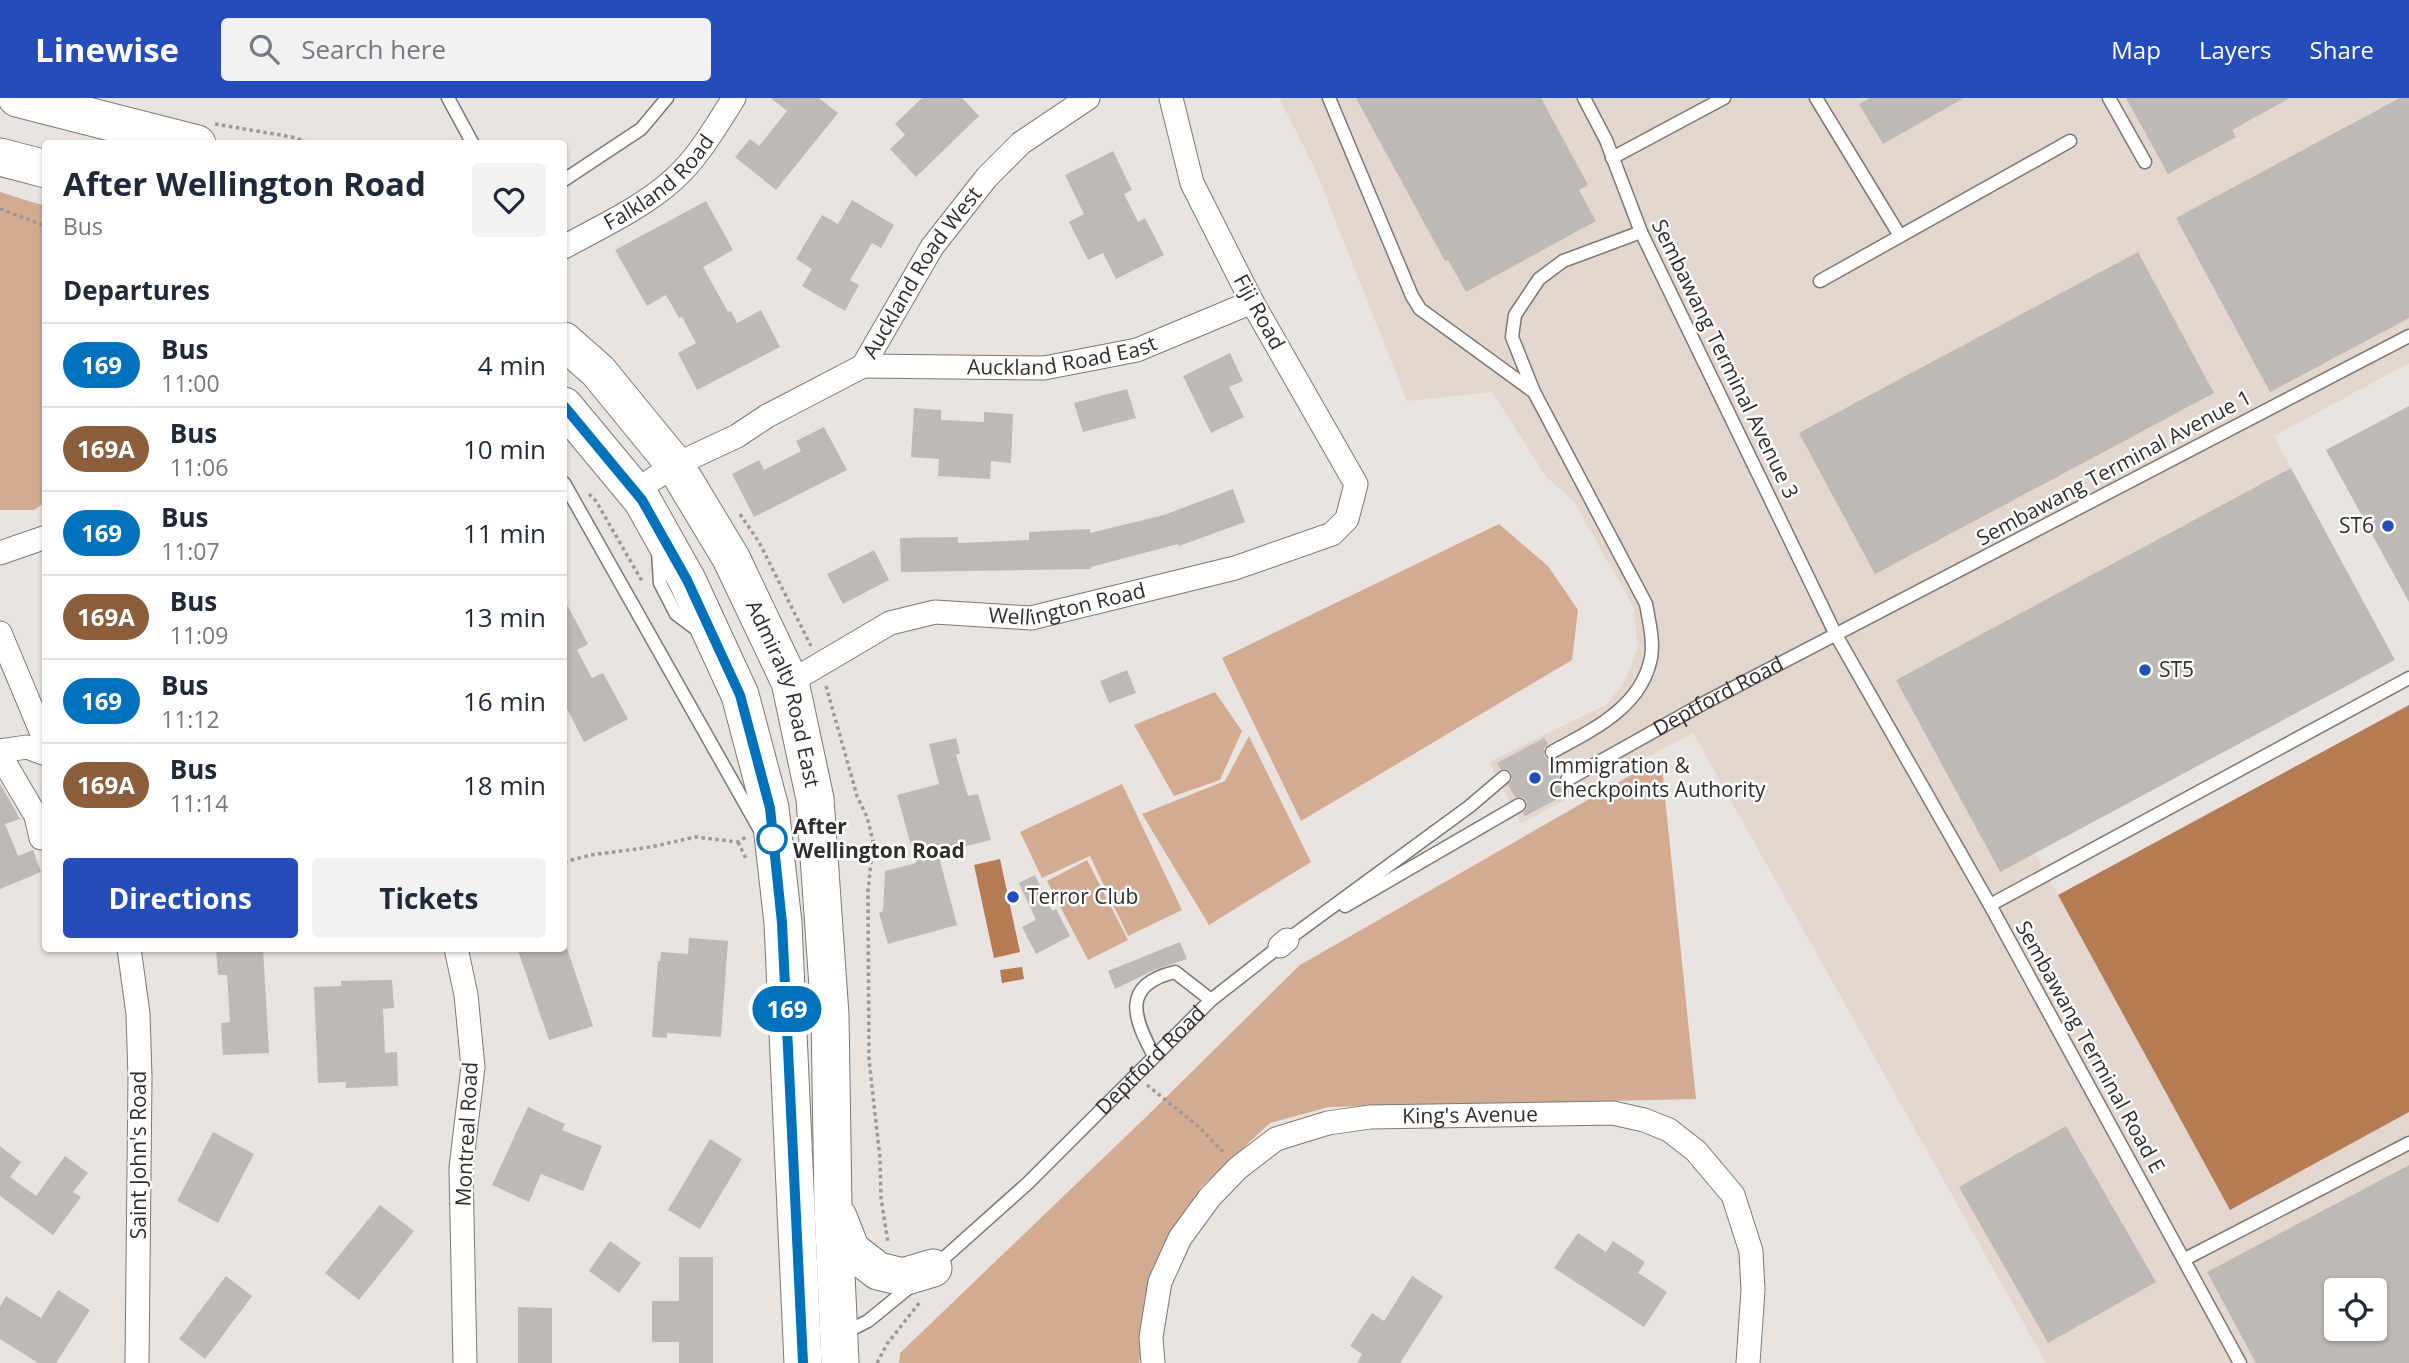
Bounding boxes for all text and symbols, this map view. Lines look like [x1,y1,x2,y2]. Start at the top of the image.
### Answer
search box [221,18,711,81]
text: Linewise [35,27,179,72]
icon: search [245,30,283,68]
text: Search here [301,31,446,67]
text: Map [2111,33,2161,66]
text: Layers [2199,33,2272,66]
text: Share [2310,33,2374,66]
street label: Falkland Road [599,128,720,236]
text: After Wellington Road [63,161,426,206]
button: heart [472,163,546,237]
street label: Auckland Road West [855,180,987,363]
text: Bus [63,210,103,242]
street label: Sembawang Terminal Avenue 3 [1646,214,1806,503]
street label: Fiji Road [1228,269,1292,354]
text: Departures [63,272,210,308]
street label: Auckland Road East [967,328,1161,381]
text: Bus [161,331,208,367]
text: 4 min [478,347,546,383]
text: 169 [81,348,122,381]
text: 11:00 [161,367,220,399]
street label: Sembawang Terminal Avenue 1 [1971,383,2256,552]
text: Bus [170,415,217,451]
text: 10 min [463,431,546,467]
text: 169A [77,432,135,465]
text: 11:06 [170,451,228,483]
text: Bus [161,499,208,535]
place label: ST6 [2339,511,2374,539]
text: 11 min [463,515,546,551]
text: 169 [81,516,122,549]
marker: ST6 [2380,518,2396,534]
text: 11:07 [161,535,220,567]
street label: Wellington Road [988,575,1148,631]
text: Bus [170,583,217,619]
street label: Admiralty Road East [740,595,827,790]
text: 13 min [463,599,546,635]
text: 169A [77,600,135,633]
text: 11:09 [170,619,228,651]
street label: Deptford Road [1648,649,1788,742]
place label: ST5 [2159,655,2194,683]
marker: ST5 [2137,662,2153,678]
text: Bus [161,667,208,703]
text: 16 min [463,683,546,719]
text: 169 [81,684,122,717]
text: 11:12 [161,703,220,735]
text: Bus [170,751,217,787]
place label: Immigration & Checkpoints Authority [1549,751,1766,803]
text: 18 min [463,767,546,803]
text: 169A [77,768,135,801]
marker: Immigration & Checkpoints Authority [1527,770,1543,786]
text: 11:14 [170,787,228,819]
place label: After Wellington Road [793,812,965,864]
marker: After Wellington Road [757,824,787,854]
button: Directions [63,858,298,938]
button: Tickets [312,858,546,938]
place label: Terror Club [1027,882,1138,910]
marker: Terror Club [1005,889,1021,905]
street label: Sembawang Terminal Road E [2010,915,2172,1178]
line badge: 169 [747,986,827,1032]
text: 169 [766,992,808,1025]
street label: Deptford Road [1089,999,1211,1121]
street label: Montreal Road [448,1061,484,1207]
street label: Saint John's Road [124,1071,152,1239]
street label: King's Avenue [1402,1099,1538,1129]
map controls [2324,1278,2387,1341]
button: locate [2324,1278,2387,1341]

